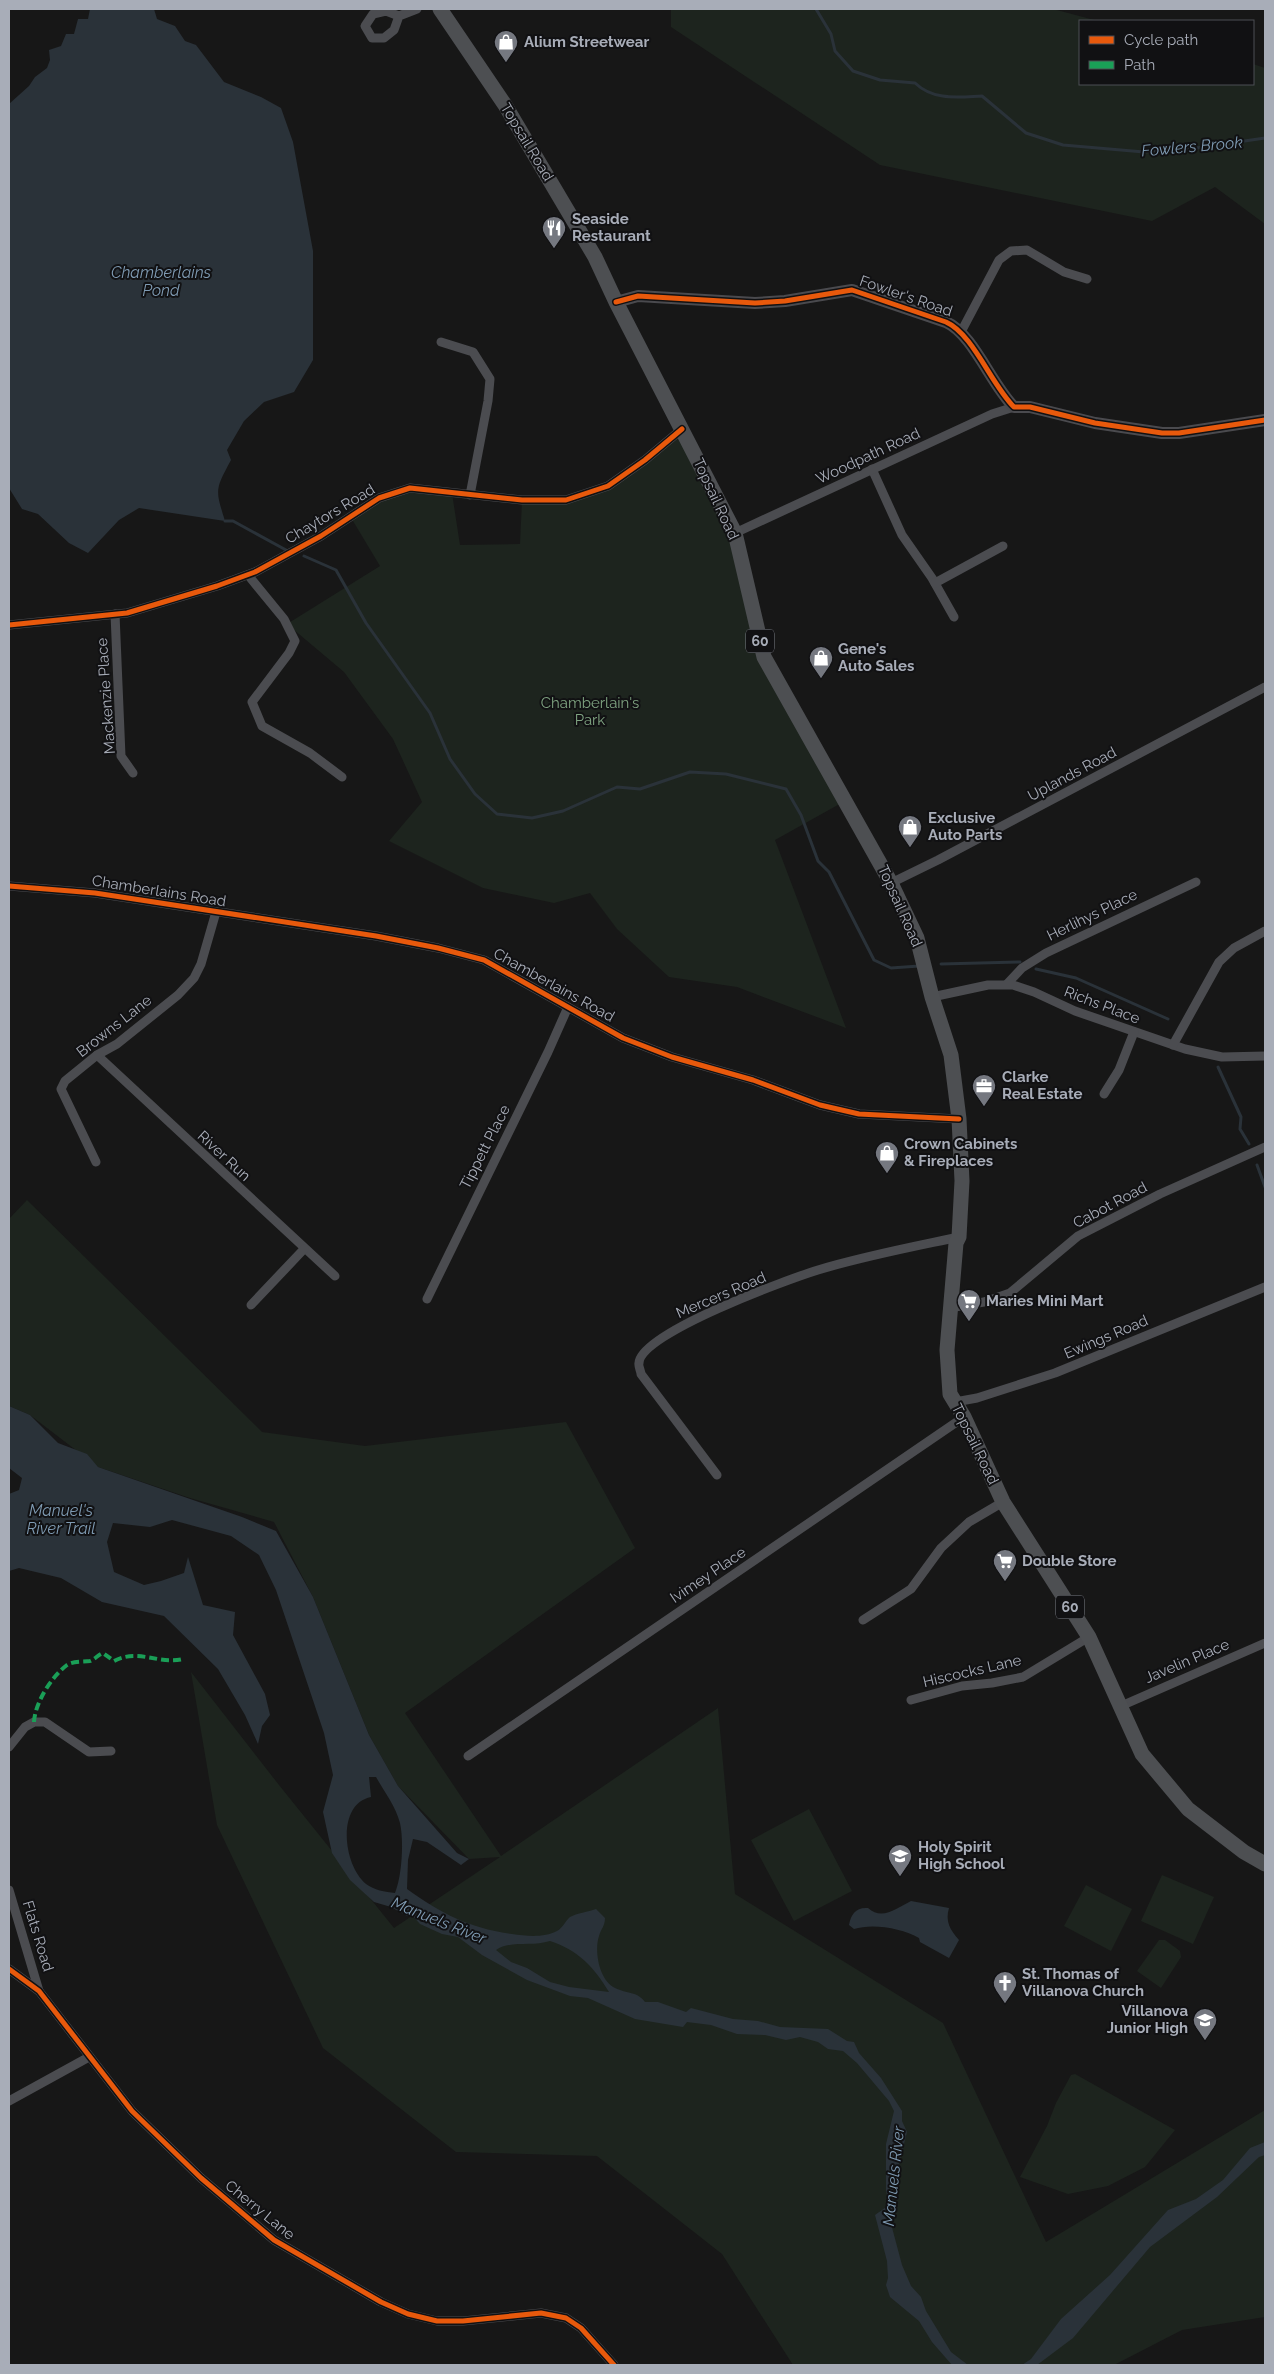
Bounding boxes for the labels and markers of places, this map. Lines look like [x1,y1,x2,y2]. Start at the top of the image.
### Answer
shop icon: Alium Streetwear [493,29,519,63]
place label: Alium Streetwear [524,33,649,51]
place label: Seaside Restaurant [572,210,651,245]
restaurant icon: Seaside Restaurant [541,215,567,249]
place label: Gene's Auto Sales [838,640,914,675]
shop icon: Gene's Auto Sales [808,645,834,679]
place label: Exclusive Auto Parts [928,809,1002,844]
shop icon: Exclusive Auto Parts [897,814,923,848]
place label: Clarke Real Estate [1002,1068,1083,1103]
office icon: Clarke Real Estate [971,1073,997,1107]
place label: Crown Cabinets & Fireplaces [904,1135,1017,1170]
shop icon: Crown Cabinets & Fireplaces [874,1140,900,1174]
supermarket icon: Maries Mini Mart [956,1288,982,1322]
place label: Maries Mini Mart [986,1292,1104,1310]
supermarket icon: Double Store [992,1548,1018,1582]
place label: Double Store [1022,1552,1116,1570]
place label: Holy Spirit High School [918,1838,1005,1873]
school or university icon: Holy Spirit High School [887,1843,913,1877]
place label: St. Thomas of Villanova Church [1022,1965,1144,2000]
church icon: St. Thomas of Villanova Church [992,1970,1018,2004]
place label: Villanova Junior High [1107,2002,1188,2037]
school or university icon: Villanova Junior High [1192,2007,1218,2041]

